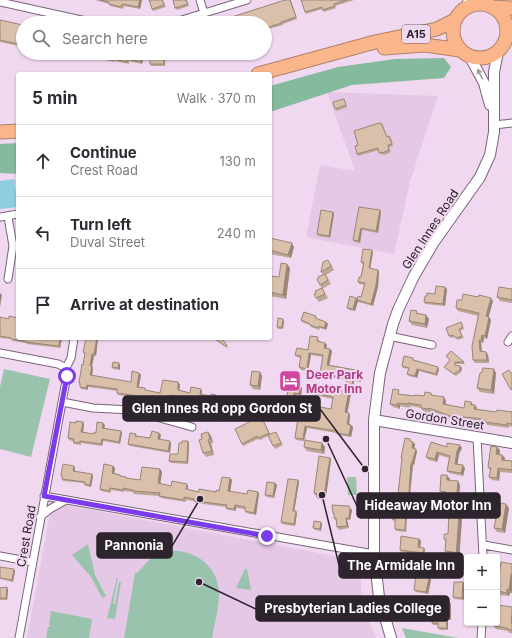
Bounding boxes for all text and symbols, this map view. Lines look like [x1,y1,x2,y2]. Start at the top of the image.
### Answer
search box [16,16,272,60]
road number: A15 [402,25,430,43]
icon: search [30,27,52,49]
text: Search here [62,29,148,48]
one-way arrow [477,68,483,79]
text: 5 min [32,88,78,108]
text: Walk · 370 m [177,90,256,106]
text: Continue [70,143,137,162]
icon: ahead [32,150,54,172]
text: 130 m [219,153,256,169]
text: Crest Road [70,162,138,178]
street label: Glen Innes Road [399,186,461,272]
text: Turn left [70,215,131,234]
icon: left [32,222,54,244]
text: 240 m [217,225,256,241]
text: Duval Street [70,234,145,250]
icon: arrive [32,294,54,316]
text: Arrive at destination [70,295,219,314]
route start [58,367,76,385]
place label: Deer Park Motor Inn [306,367,363,396]
hotel icon: Deer Park Motor Inn [277,368,303,394]
callout: Glen Innes Rd opp Gordon St [123,396,320,421]
text: Glen Innes Rd opp Gordon St [132,400,313,416]
street label: Gordon Street [405,405,485,433]
callout: Hideaway Motor Inn [357,493,500,518]
text: Hideaway Motor Inn [365,497,492,513]
street label: Crest Road [13,504,39,568]
route end [258,527,276,545]
callout: Pannonia [97,533,172,558]
text: Pannonia [104,537,164,553]
callout: The Armidale Inn [339,553,463,578]
map controls [464,554,500,626]
button: + [464,554,500,590]
text: The Armidale Inn [347,557,455,573]
button: − [464,590,500,626]
callout: Presbyterian Ladies College [256,596,449,621]
text: Presbyterian Ladies College [264,600,442,616]

